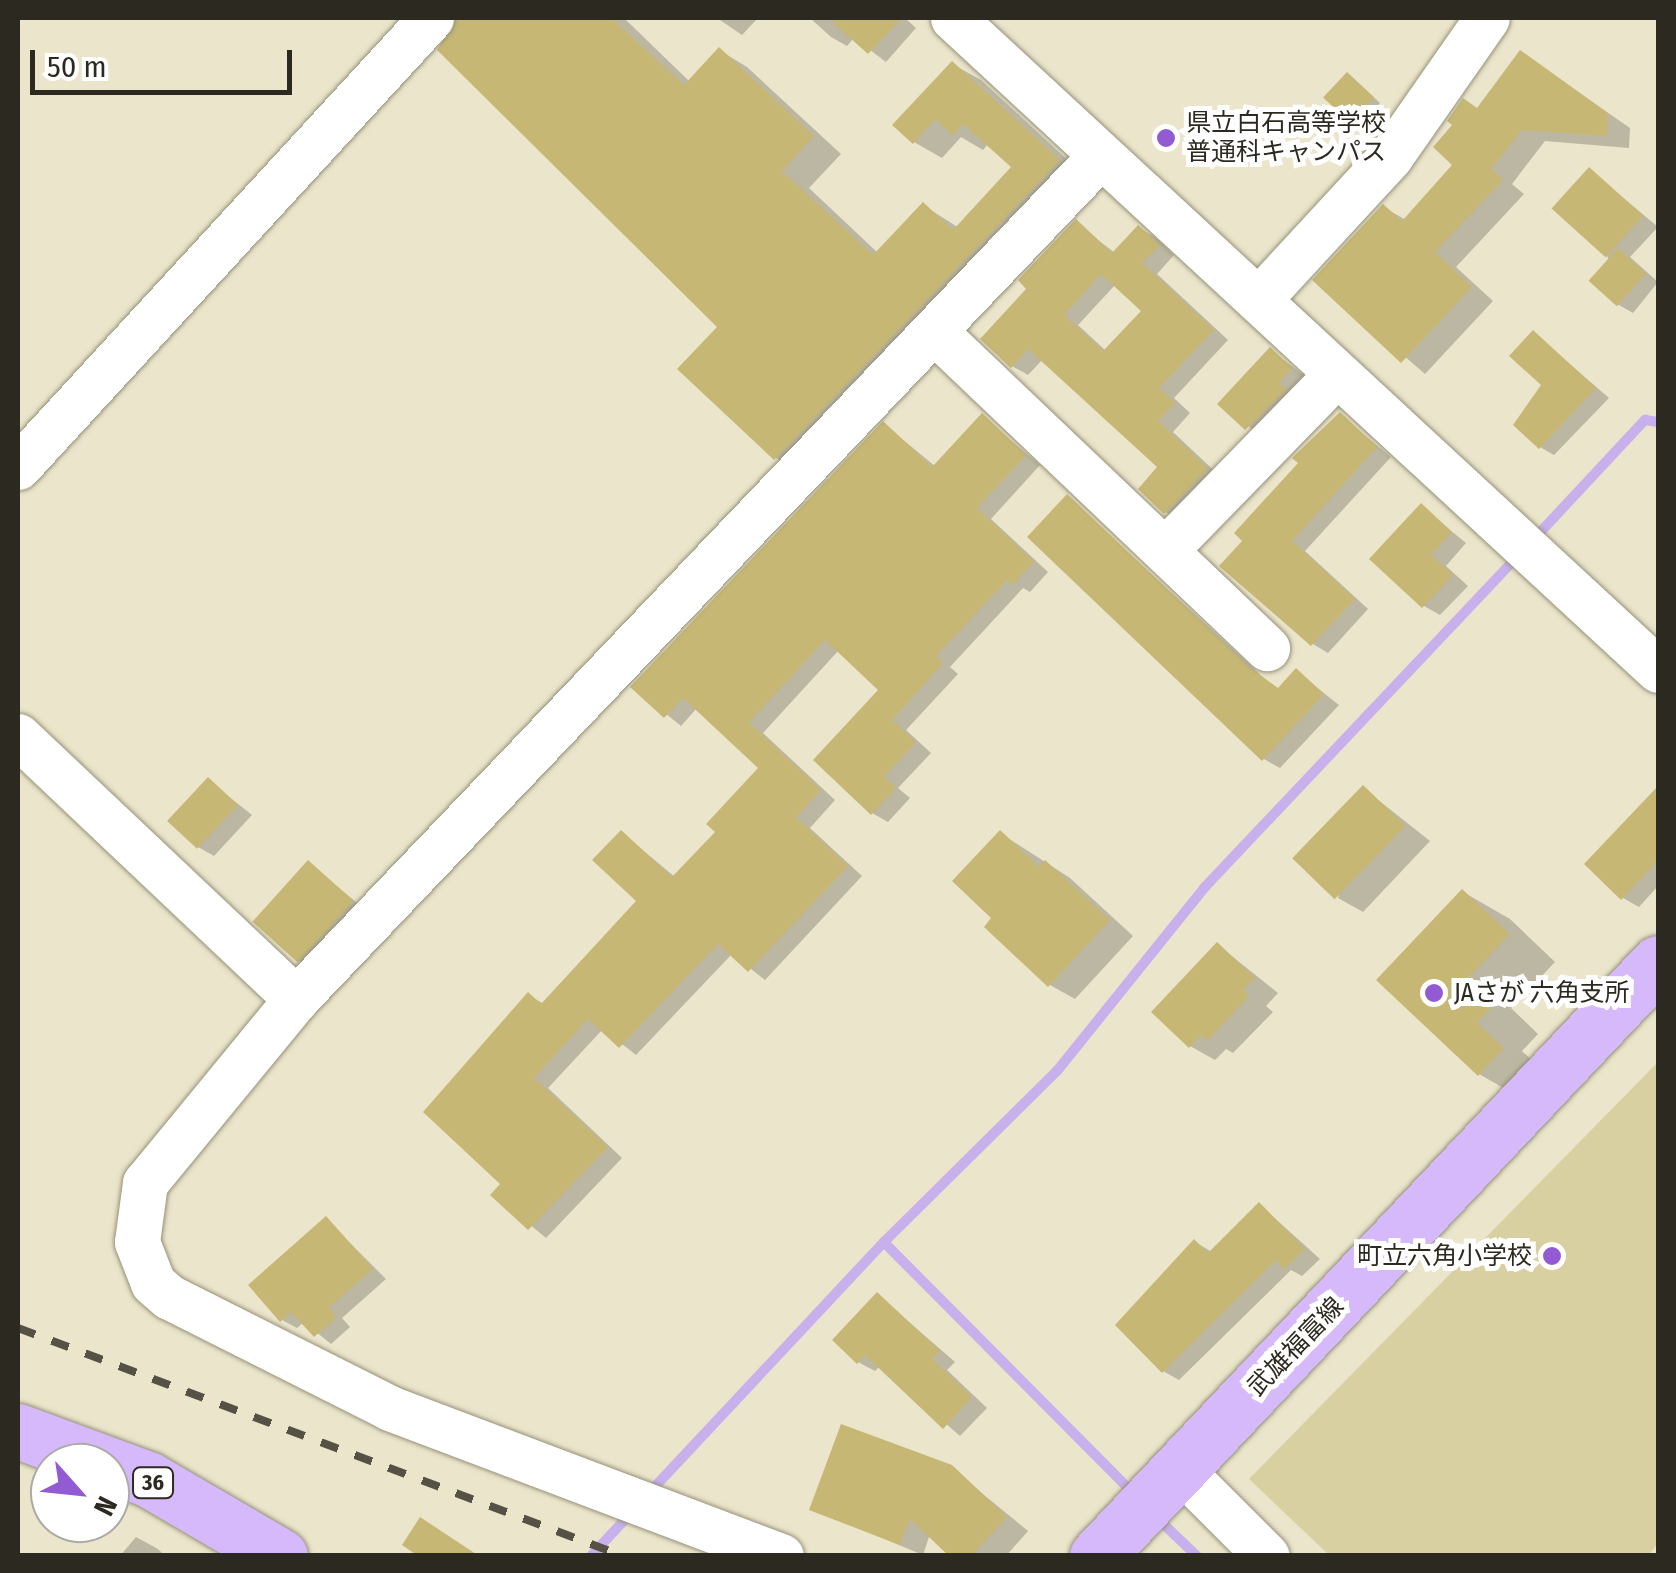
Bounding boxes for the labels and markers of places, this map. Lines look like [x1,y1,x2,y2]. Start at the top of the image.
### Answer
place label: 県立白石高等学校 普通科キャンパス [1186,109,1386,168]
marker: 県立白石高等学校 普通科キャンパス [1155,127,1177,149]
place label: JAさが 六角支所 [1454,978,1630,1008]
marker: JAさが 六角支所 [1423,982,1445,1004]
place label: 町立六角小学校 [1357,1241,1532,1271]
marker: 町立六角小学校 [1541,1245,1563,1267]

